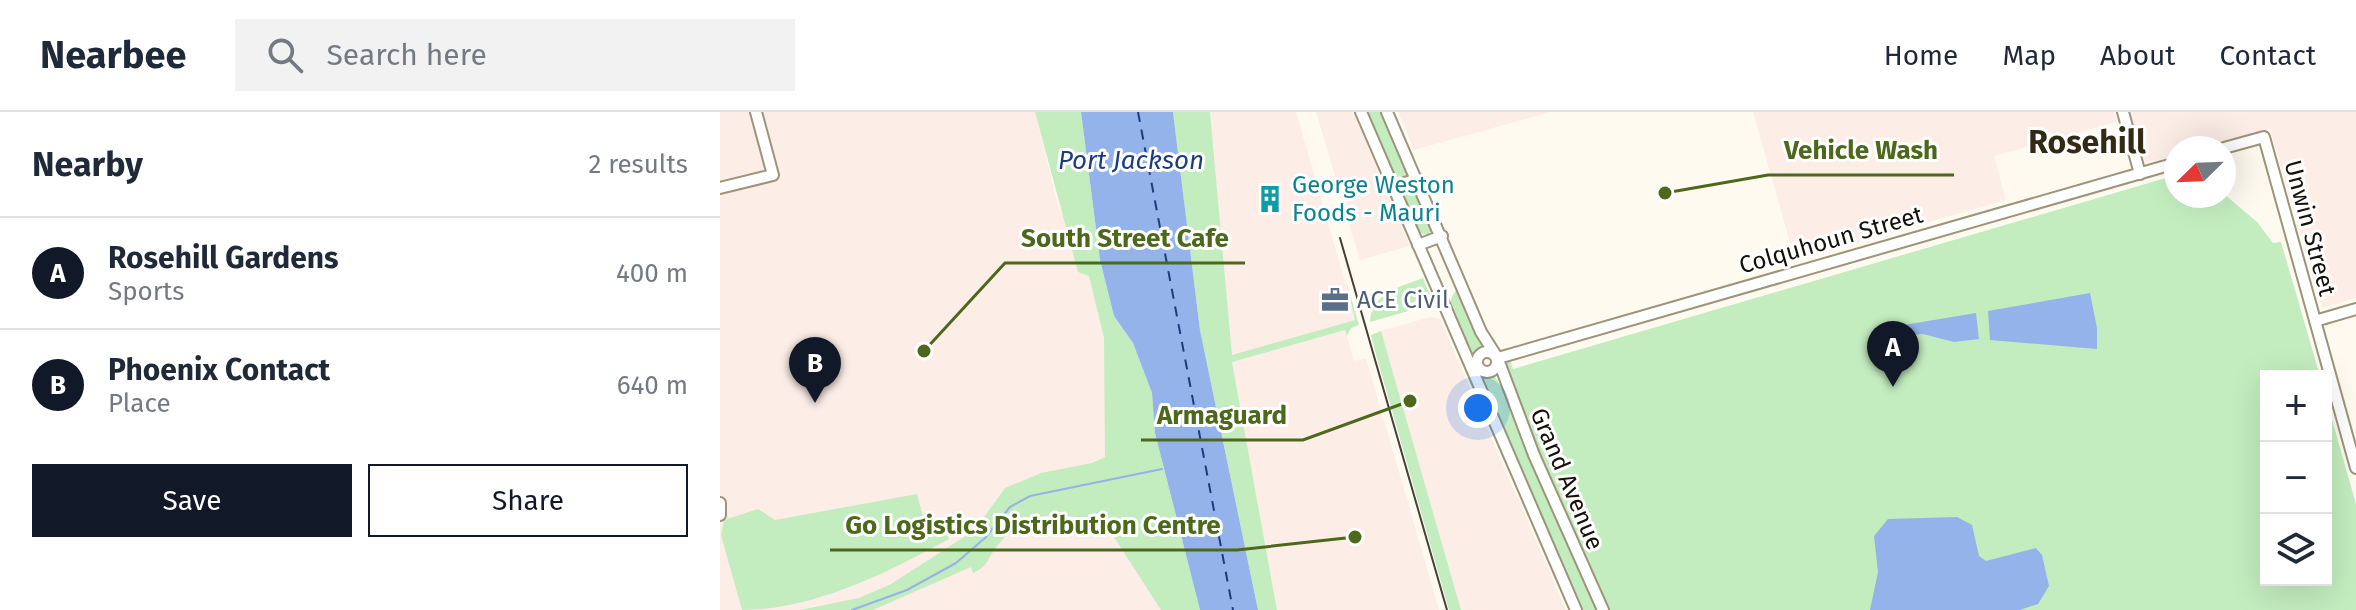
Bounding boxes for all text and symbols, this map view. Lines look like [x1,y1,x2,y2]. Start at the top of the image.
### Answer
search box [235,19,795,91]
text: Nearbee [40,32,187,78]
icon: search [263,33,307,77]
text: Search here [327,37,487,73]
text: Home [1884,39,1958,72]
text: Map [2002,39,2056,72]
text: About [2100,39,2175,72]
text: Contact [2219,39,2316,72]
district label: Rosehill [2028,123,2146,161]
callout: Vehicle Wash [1768,125,1954,175]
text: Vehicle Wash [1783,135,1938,166]
north arrow [2164,136,2236,208]
text: Nearby [32,144,143,185]
water label: Port Jackson [1058,145,1204,176]
text: 2 results [588,149,688,180]
street label: Unwin Street [2278,157,2342,299]
place label: George Weston Foods - Mauri [1292,171,1455,227]
building icon: George Weston Foods - Mauri [1255,184,1285,214]
street label: Colquhoun Street [1736,200,1926,280]
callout: South Street Cafe [1005,213,1245,263]
text: South Street Cafe [1021,223,1229,254]
text: Rosehill Gardens [108,240,339,276]
text: A [50,258,66,289]
text: 400 m [616,258,688,289]
text: Sports [108,276,184,307]
office icon: ACE Civil [1320,285,1350,315]
place label: ACE Civil [1357,286,1449,314]
pin: A [1867,321,1919,387]
pin: B [789,337,841,403]
text: Phoenix Contact [108,352,330,388]
text: B [50,370,66,401]
text: 640 m [617,370,688,401]
map controls [2260,370,2332,586]
button: + [2260,370,2332,442]
text: Place [108,388,171,419]
your location [1458,388,1498,428]
callout: Armaguard [1141,390,1303,440]
text: Armaguard [1156,400,1287,431]
street label: Grand Avenue [1525,404,1609,554]
button: − [2260,442,2332,514]
button: Save [32,464,352,537]
button: Share [368,464,688,537]
callout: Go Logistics Distribution Centre [830,500,1237,550]
text: Go Logistics Distribution Centre [845,510,1221,541]
button: layers [2260,514,2332,586]

